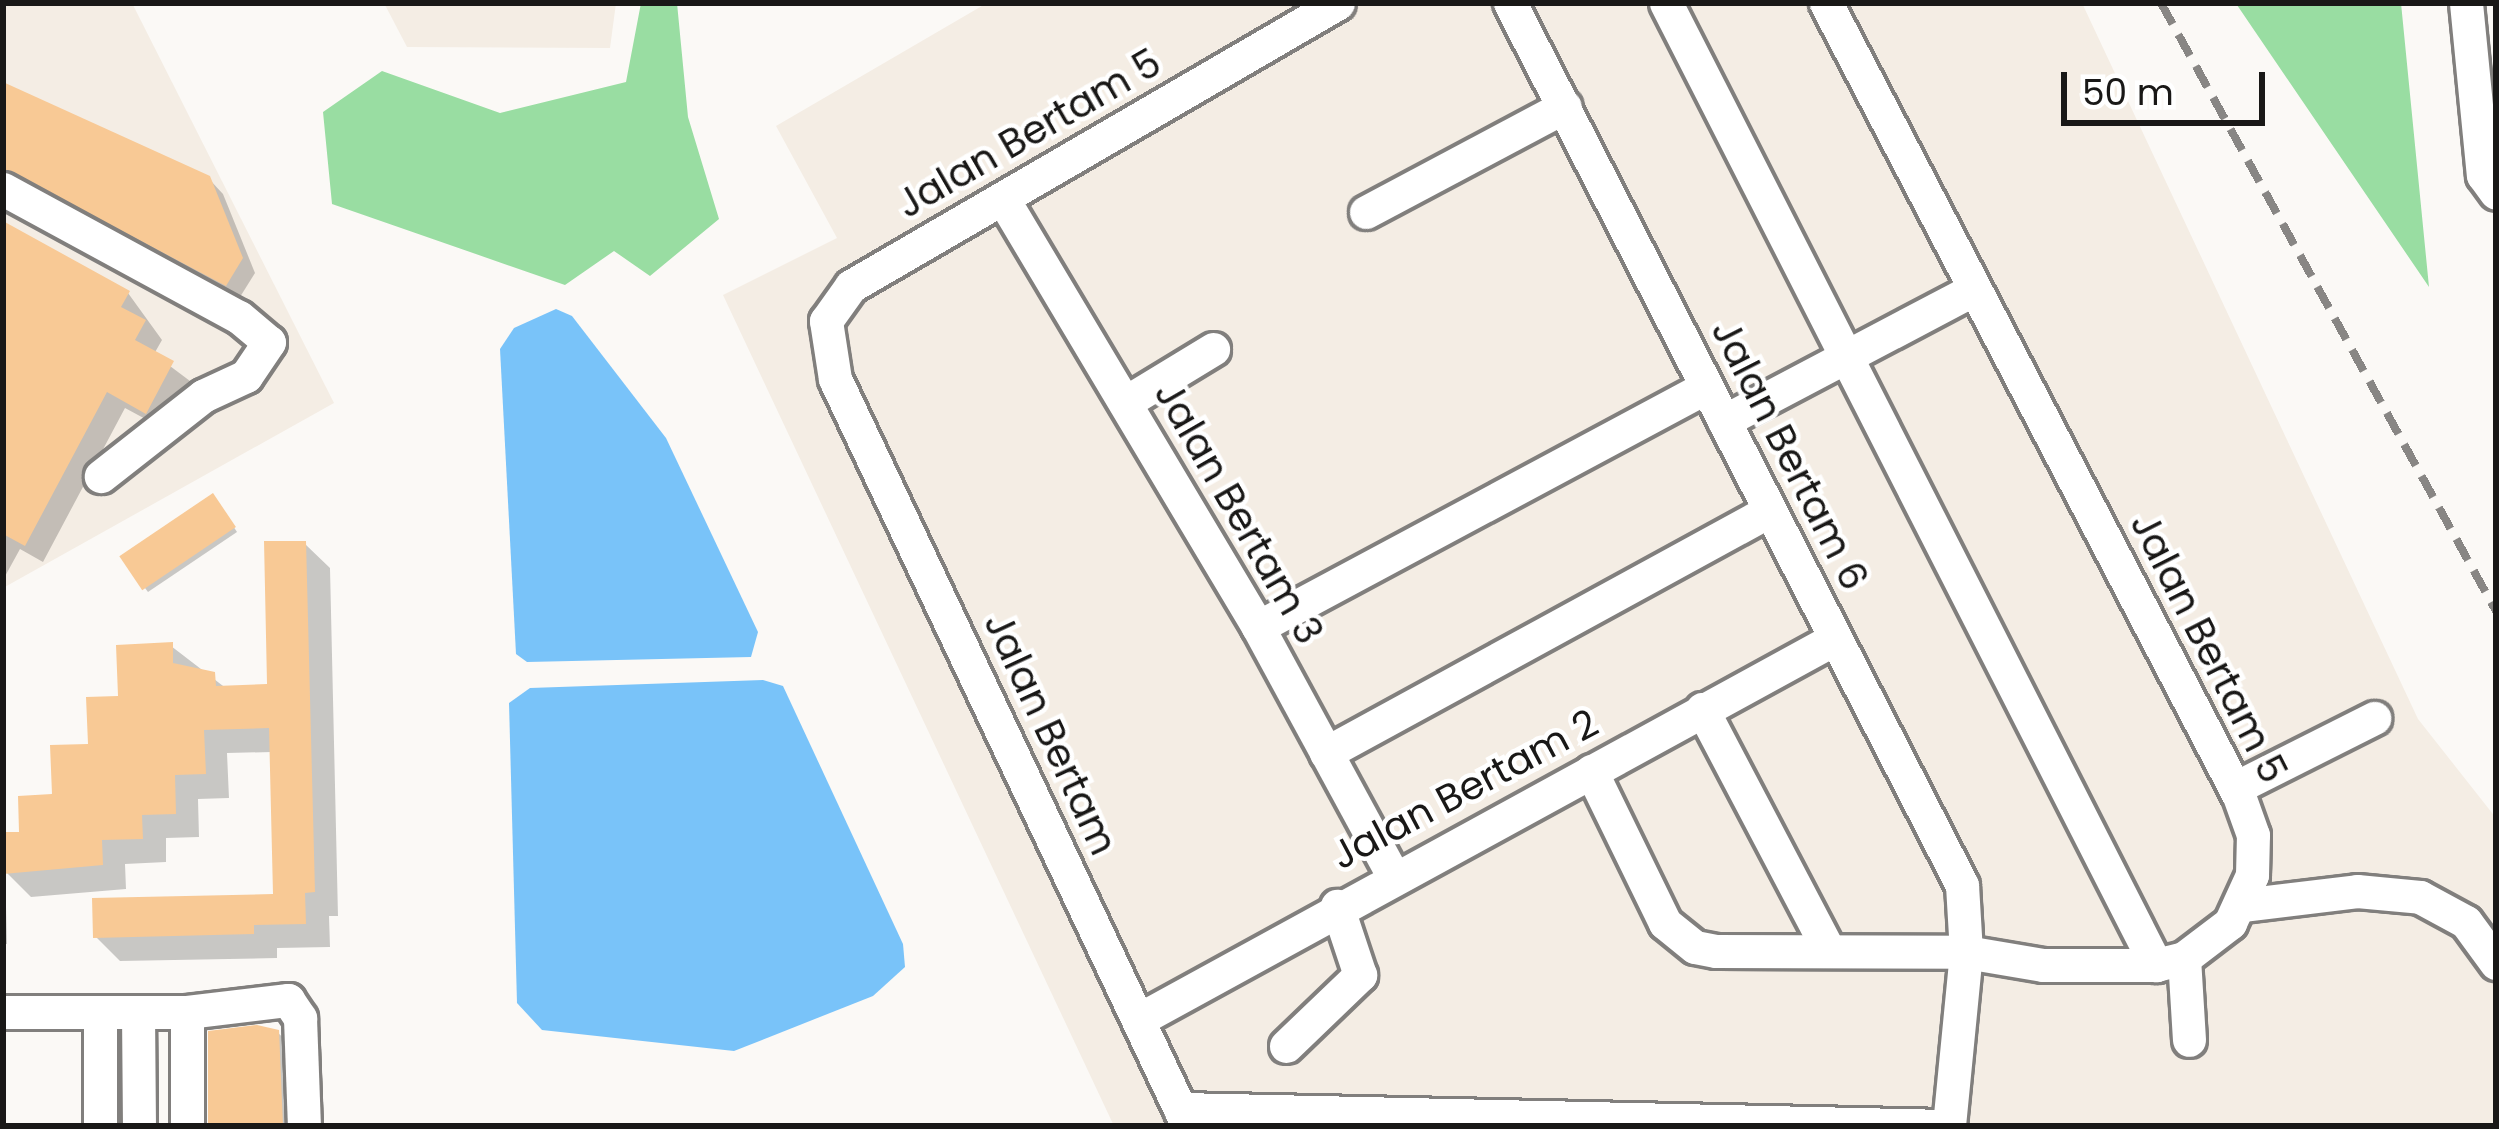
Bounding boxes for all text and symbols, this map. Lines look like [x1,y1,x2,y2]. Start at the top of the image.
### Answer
street label: Jalan Bertam 5 [889,40,1169,228]
scale bar [2067,48,2271,122]
text: 50 m [2082,67,2174,118]
street label: Jalan Bertam 6 [1701,312,1877,598]
street label: Jalan Bertam 3 [1144,374,1332,652]
street label: Jalan Bertam 5 [2120,505,2296,791]
street label: Jalan Bertam [973,606,1127,862]
street label: Jalan Bertam 2 [1324,700,1606,880]

